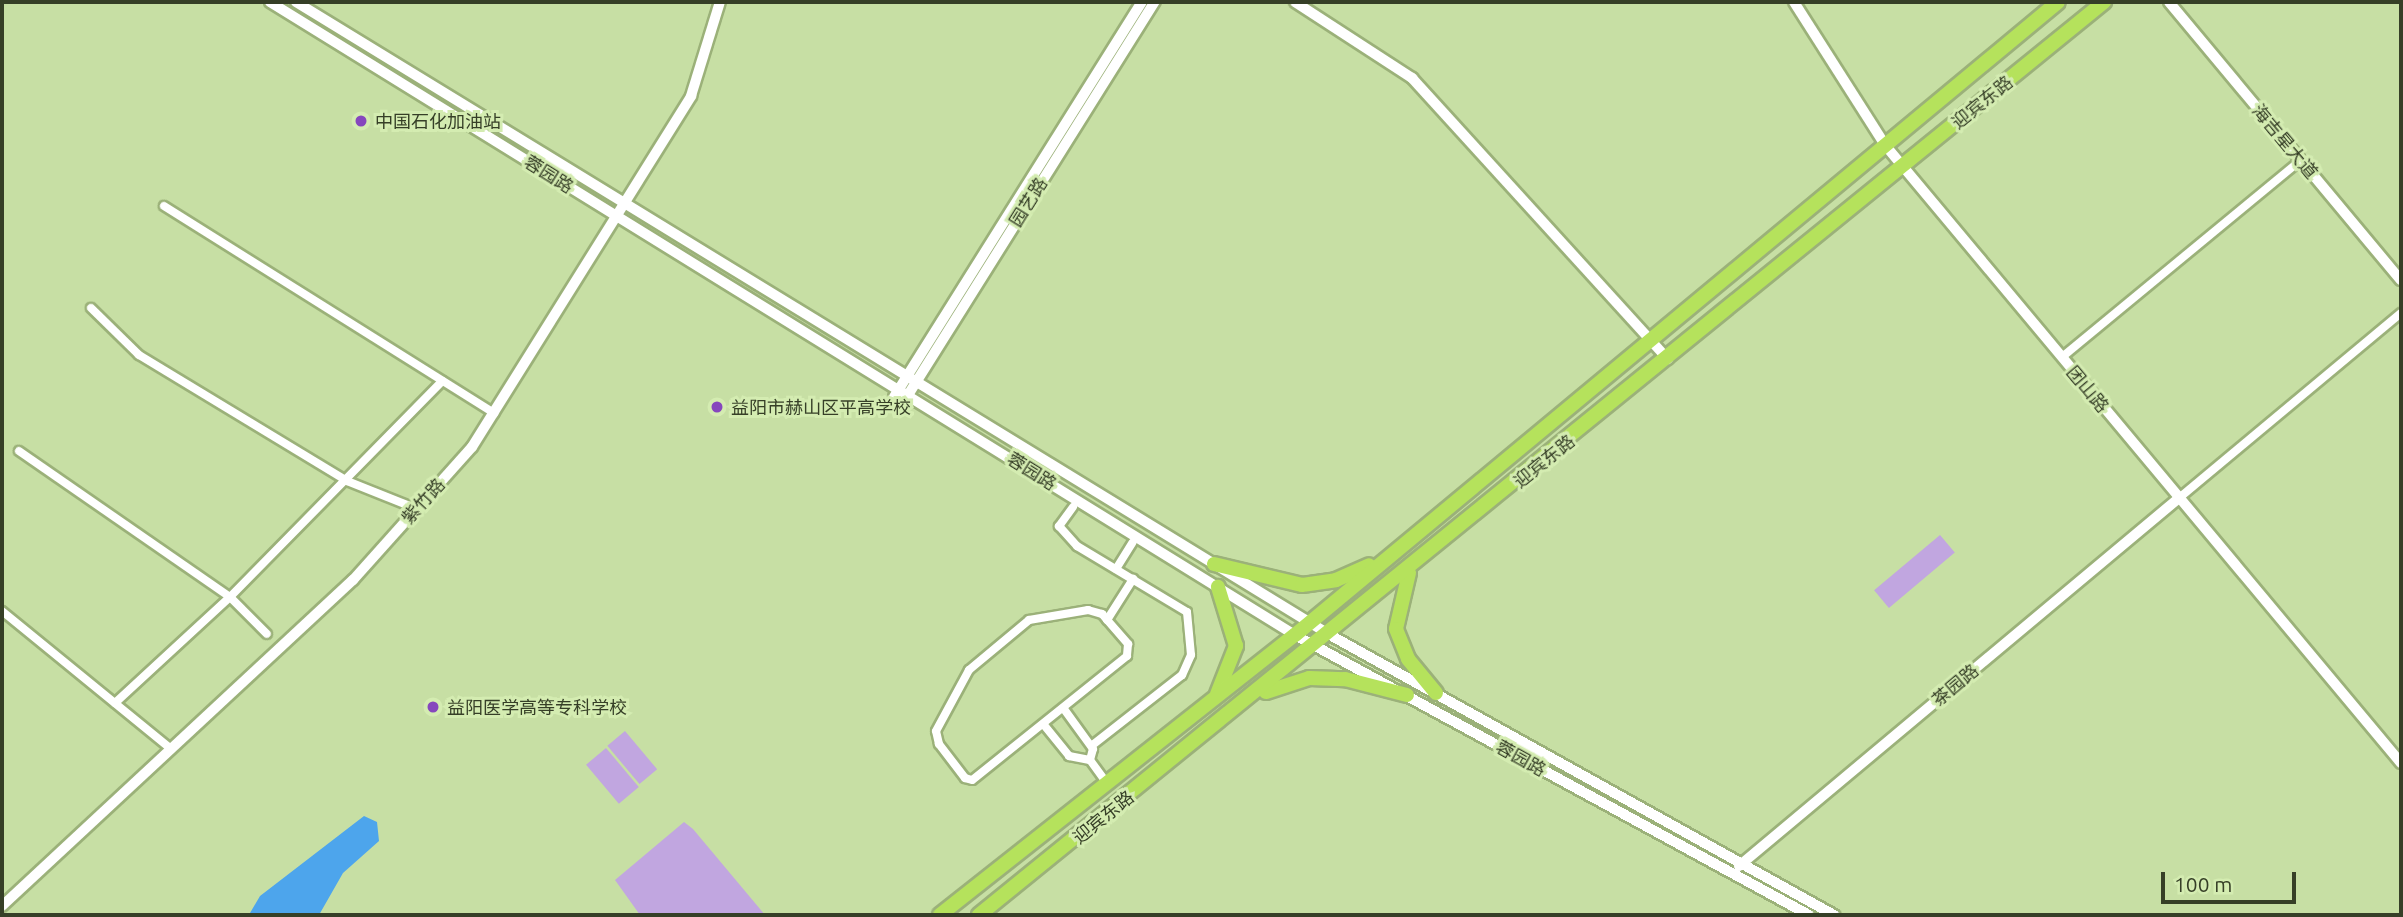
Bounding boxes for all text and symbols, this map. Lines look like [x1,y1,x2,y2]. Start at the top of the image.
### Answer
street label: 迎宾东路 [1947,71,2017,133]
street label: 海吉星大道 [2248,100,2322,182]
place label: 中国石化加油站 [375,110,501,132]
marker: 中国石化加油站 [353,113,369,129]
street label: 蓉园路 [520,151,578,197]
street label: 园艺路 [1005,173,1051,231]
street label: 团山路 [2062,361,2114,417]
place label: 益阳市赫山区平高学校 [731,396,911,418]
marker: 益阳市赫山区平高学校 [709,399,725,415]
street label: 迎宾东路 [1509,430,1579,492]
street label: 蓉园路 [1003,448,1061,494]
street label: 紫竹路 [397,474,449,528]
street label: 茶园路 [1927,659,1983,711]
place label: 益阳医学高等专科学校 [447,696,627,718]
marker: 益阳医学高等专科学校 [425,699,441,715]
street label: 蓉园路 [1492,735,1550,781]
street label: 迎宾东路 [1068,786,1138,848]
scale bar [2165,858,2300,902]
text: 100 m [2174,872,2232,896]

